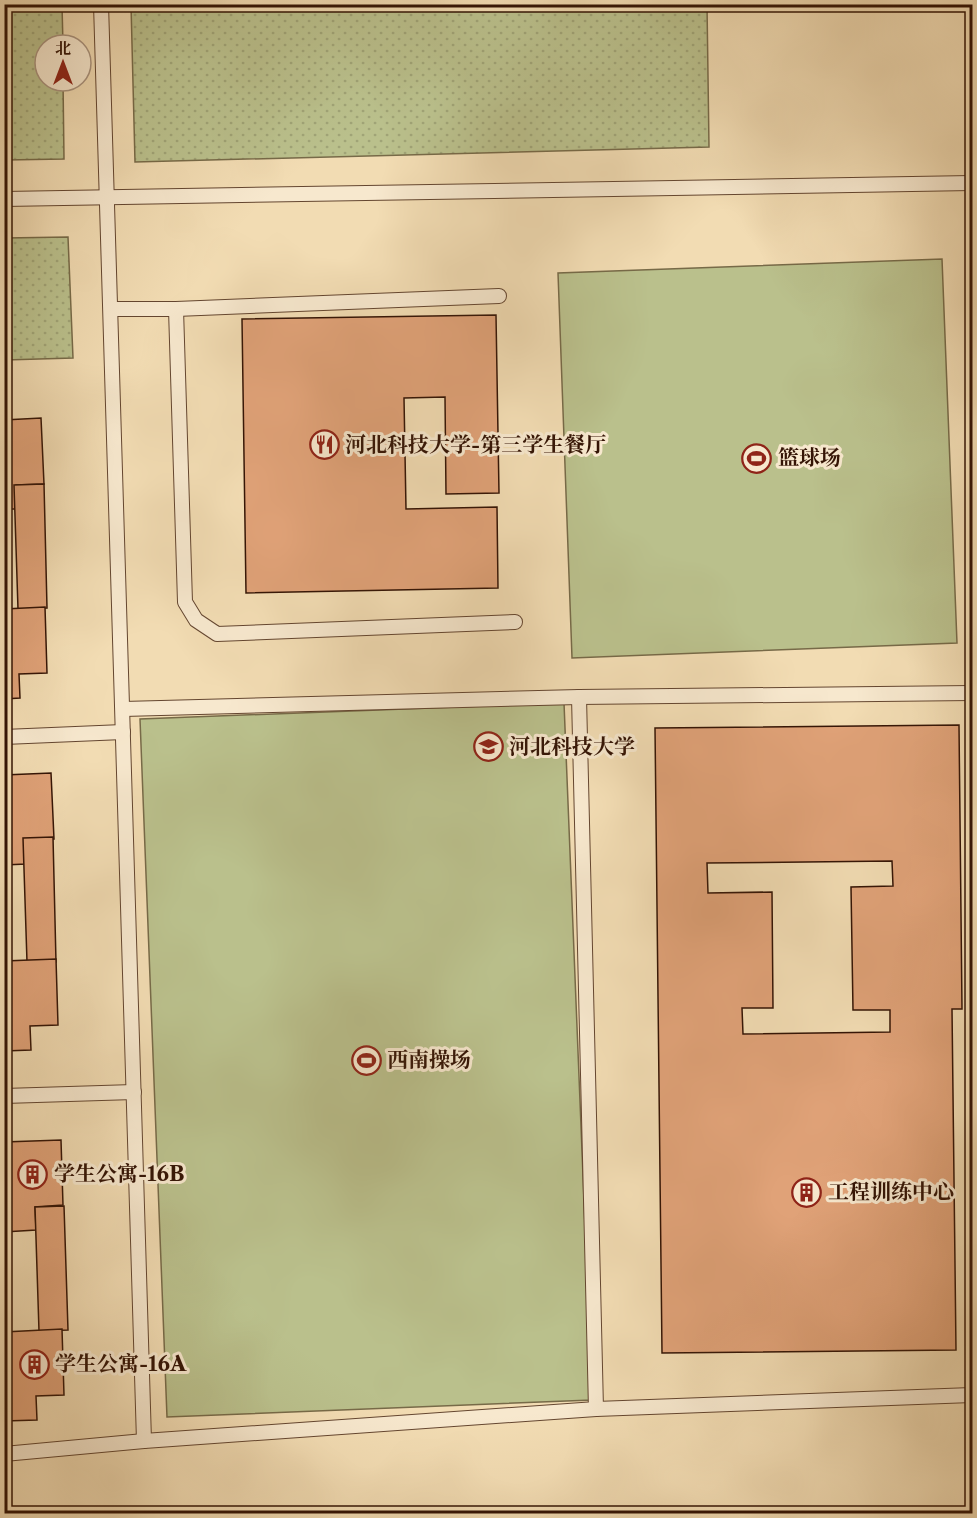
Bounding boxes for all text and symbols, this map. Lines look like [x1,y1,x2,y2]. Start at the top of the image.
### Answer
north arrow [33,33,93,93]
text: 北 [55,38,71,58]
restaurant icon: 河北科技大学-第三学生餐厅 [308,429,340,461]
place label: 河北科技大学-第三学生餐厅 [345,432,606,457]
sports icon: 篮球场 [741,442,773,474]
place label: 篮球场 [778,445,841,470]
school or university icon: 河北科技大学 [472,731,504,763]
place label: 河北科技大学 [509,734,635,759]
sports icon: 西南操场 [350,1044,382,1076]
place label: 西南操场 [387,1047,471,1072]
building icon: 学生公寓-16B [17,1158,49,1190]
place label: 学生公寓-16B [54,1161,185,1186]
building icon: 工程训练中心 [791,1176,823,1208]
place label: 工程训练中心 [828,1179,954,1204]
building icon: 学生公寓-16A [18,1348,50,1380]
place label: 学生公寓-16A [55,1351,187,1376]

